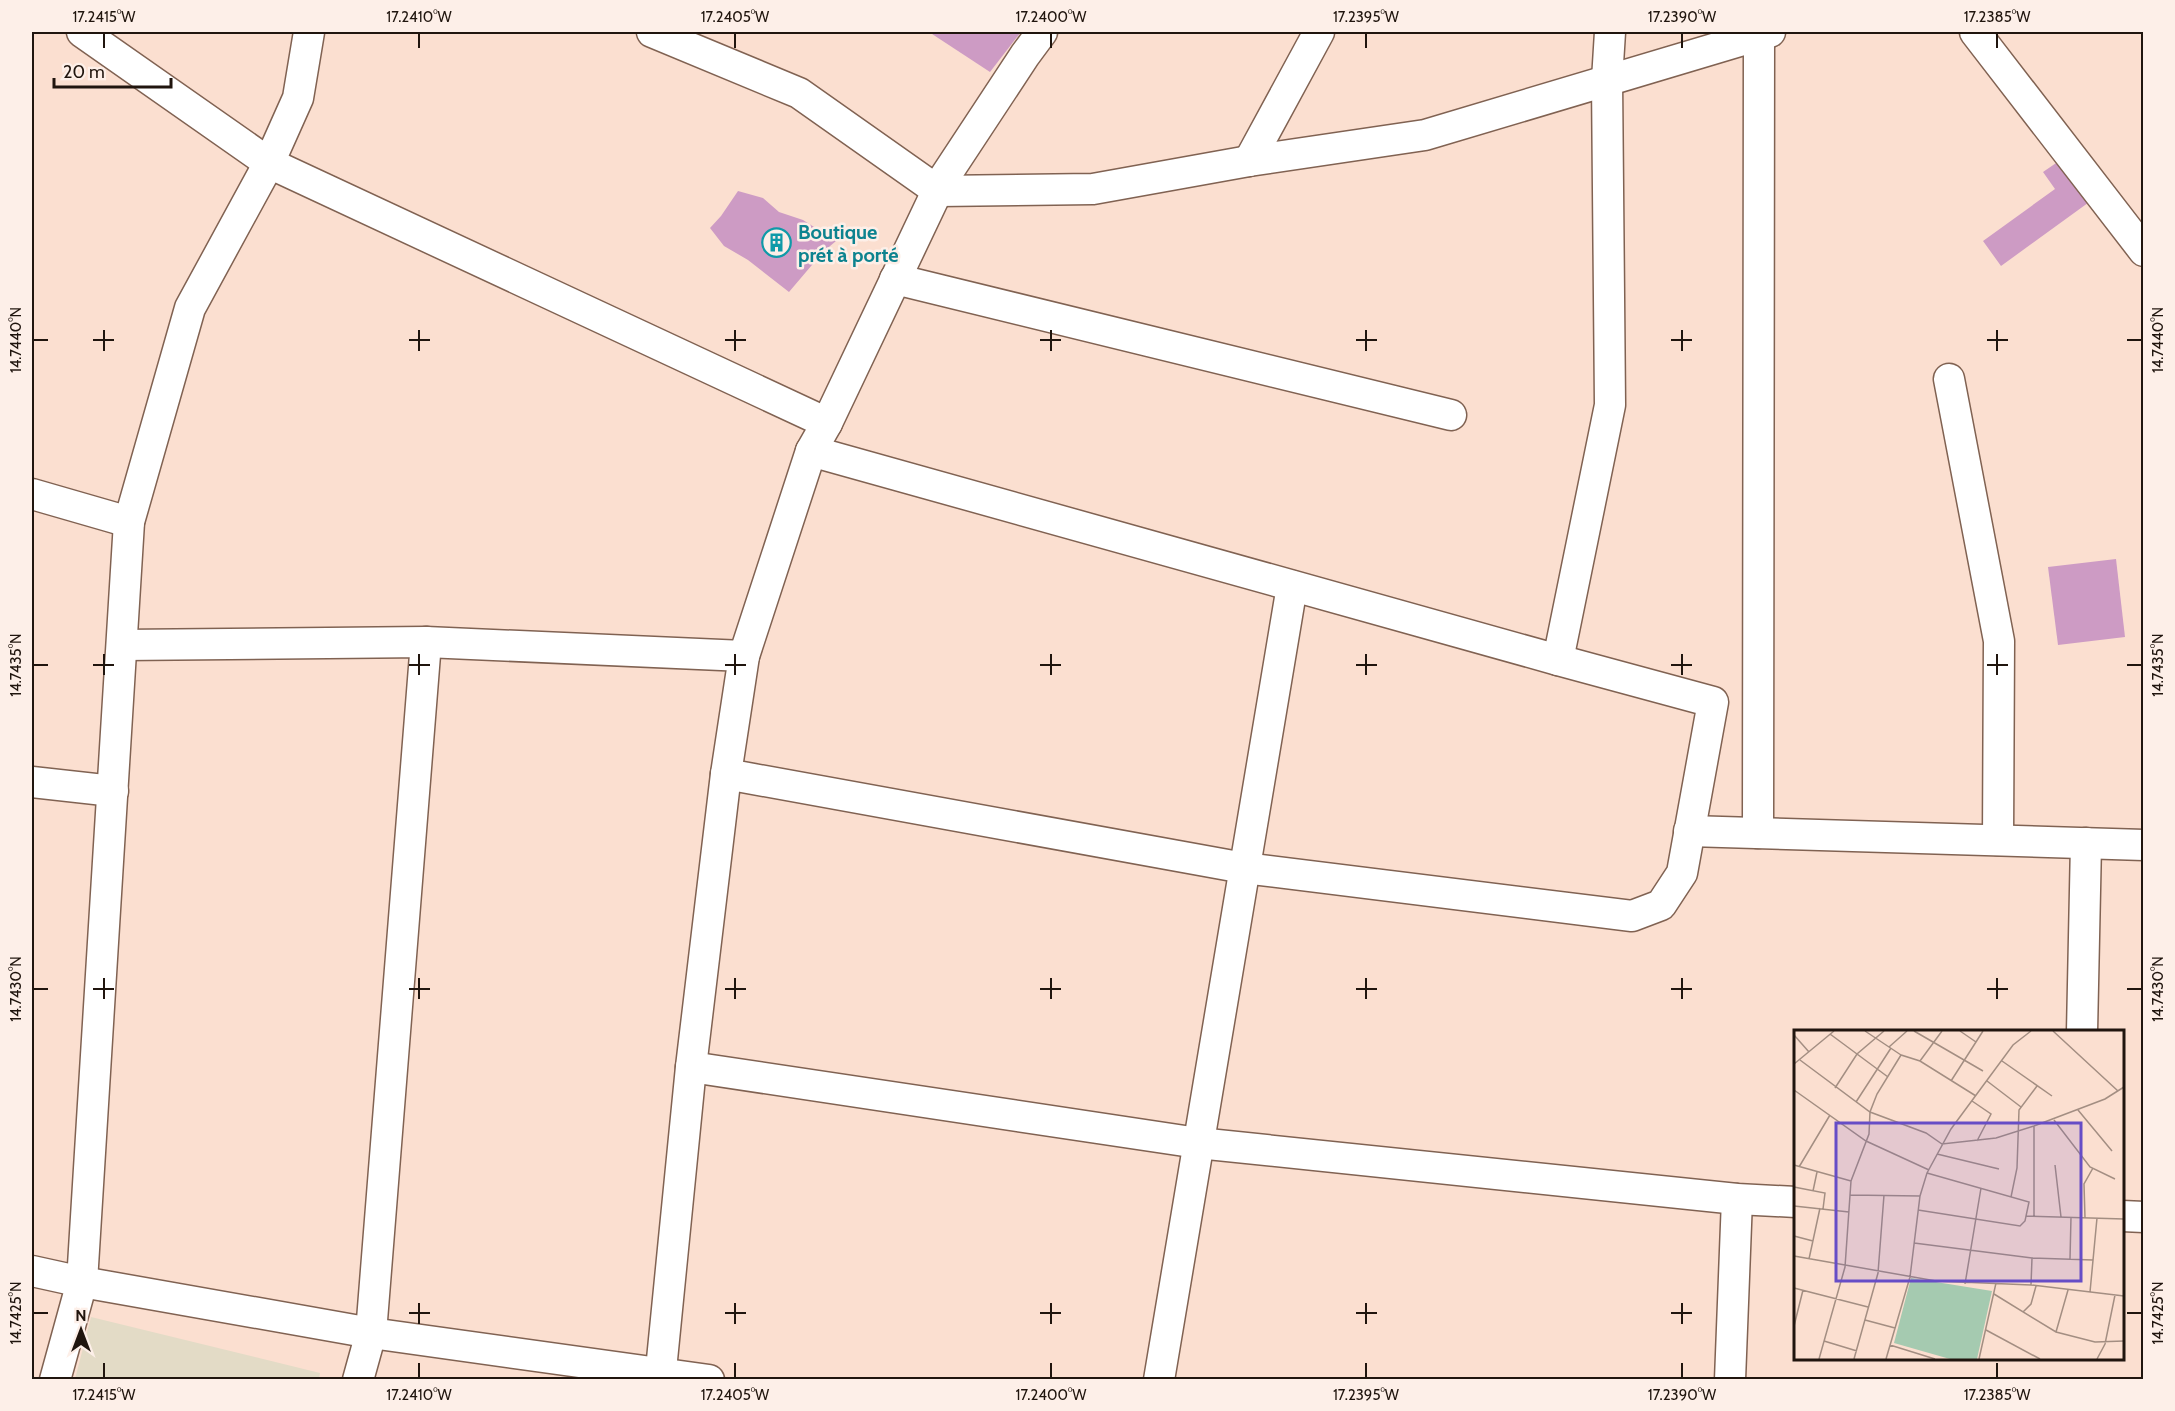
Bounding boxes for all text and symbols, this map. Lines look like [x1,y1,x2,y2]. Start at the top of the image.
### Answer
text: 17.2415°W [72,8,136,26]
text: 17.2410°W [386,8,453,26]
text: 17.2405°W [701,8,770,26]
text: 17.2400°W [1016,8,1087,26]
text: 17.2395°W [1333,8,1400,26]
text: 17.2390°W [1648,8,1717,26]
text: 17.2385°W [1964,8,2031,26]
scale bar [54,51,171,89]
text: 20 m [63,61,105,83]
place label: Boutique prét à porté [798,220,899,267]
building icon: Boutique prét à porté [761,227,793,259]
text: 14.7440°N [7,307,25,373]
text: 14.7440°N [2149,307,2167,373]
text: 14.7435°N [7,633,25,697]
text: 14.7435°N [2149,633,2167,697]
text: 14.7430°N [7,956,25,1022]
text: 14.7430°N [2149,956,2167,1022]
inset map [1794,1030,2124,1360]
text: 14.7425°N [7,1281,25,1345]
text: 14.7425°N [2149,1281,2167,1345]
north arrow [51,1300,111,1360]
text: N [75,1306,87,1325]
text: 17.2415°W [72,1386,136,1404]
text: 17.2410°W [386,1386,453,1404]
text: 17.2405°W [701,1386,770,1404]
text: 17.2400°W [1016,1386,1087,1404]
text: 17.2395°W [1333,1386,1400,1404]
text: 17.2390°W [1648,1386,1717,1404]
text: 17.2385°W [1964,1386,2031,1404]

